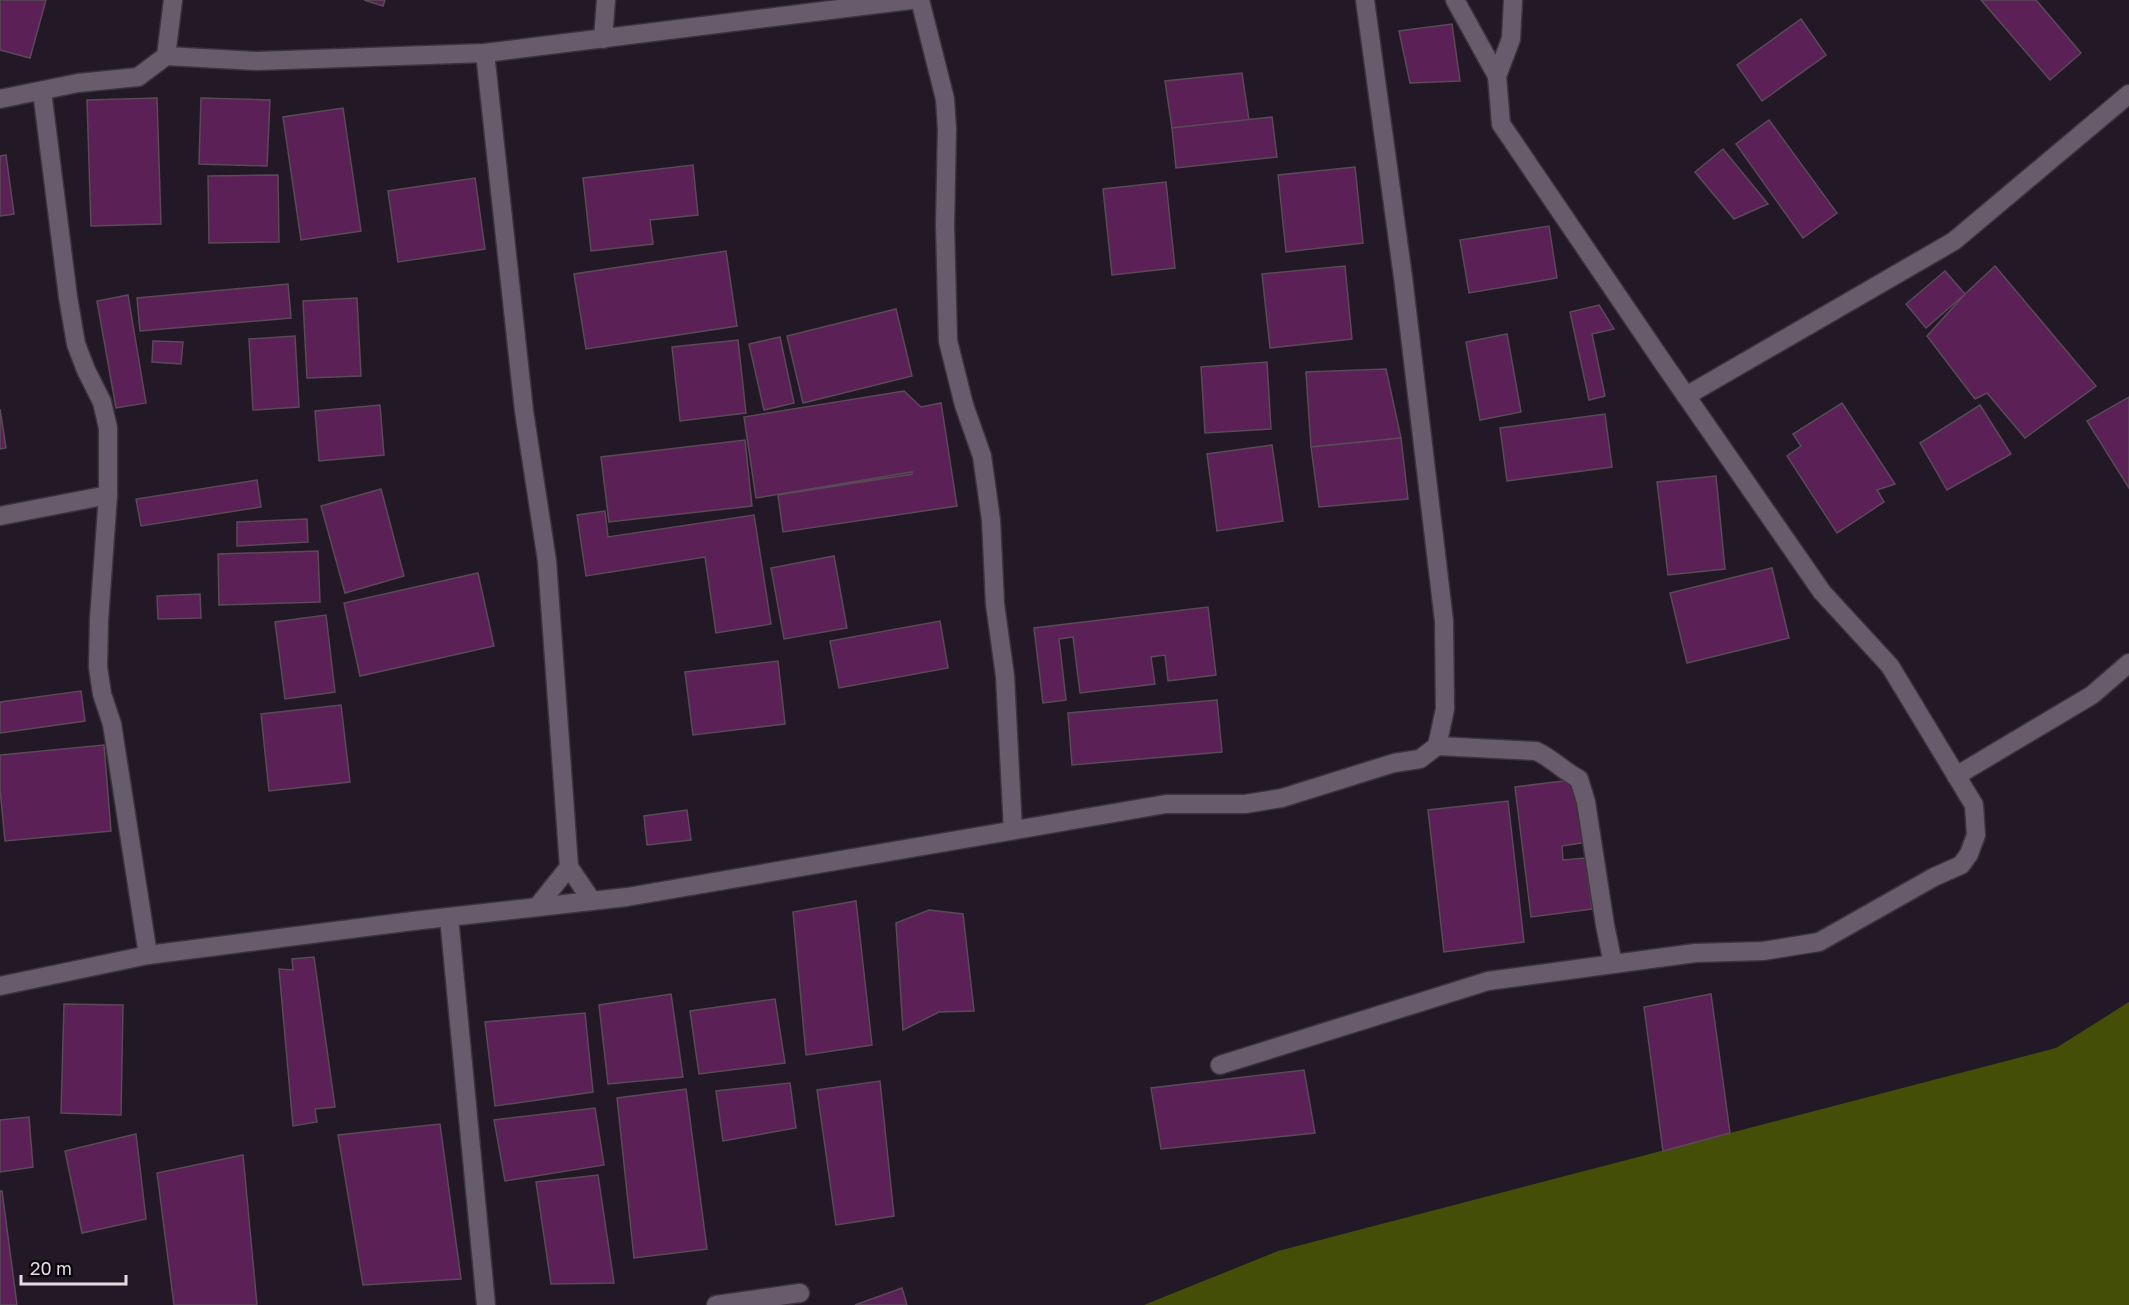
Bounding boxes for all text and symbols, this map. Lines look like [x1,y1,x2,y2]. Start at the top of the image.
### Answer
scale bar [21,1248,126,1286]
text: 20 m [30,1257,72,1279]

